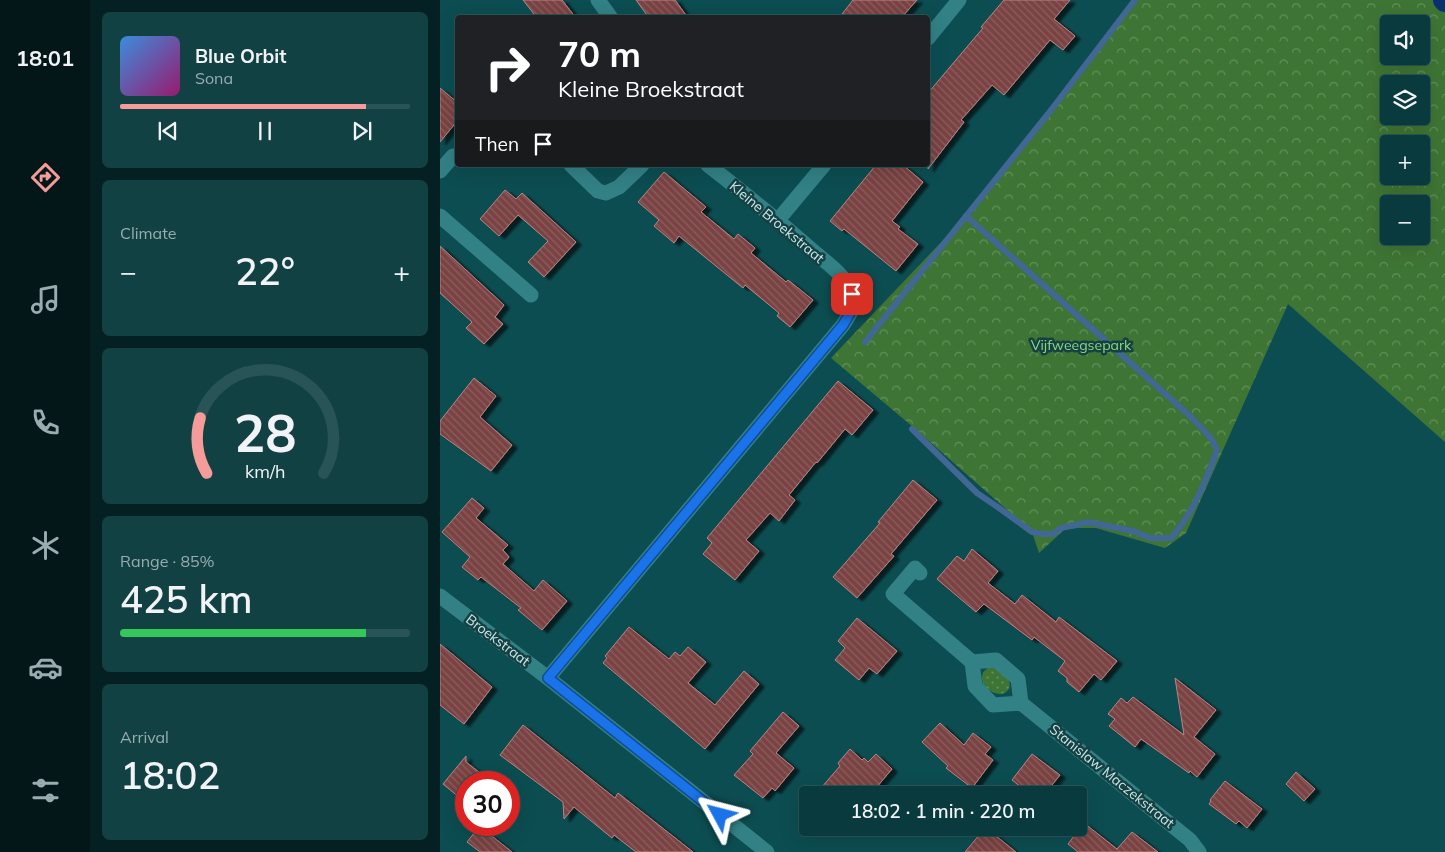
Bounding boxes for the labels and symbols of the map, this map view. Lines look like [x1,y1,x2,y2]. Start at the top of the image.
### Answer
street label: Kleine Broekstraat [726,177,828,267]
pin [831,273,873,315]
park label: Vijfweegsepark [1031,336,1132,354]
street label: Broekstraat [462,610,534,670]
street label: Stanislaw Maczekstraat [1046,720,1178,832]
speed limit sign: 30 [455,771,520,836]
position arrow [693,788,745,840]

